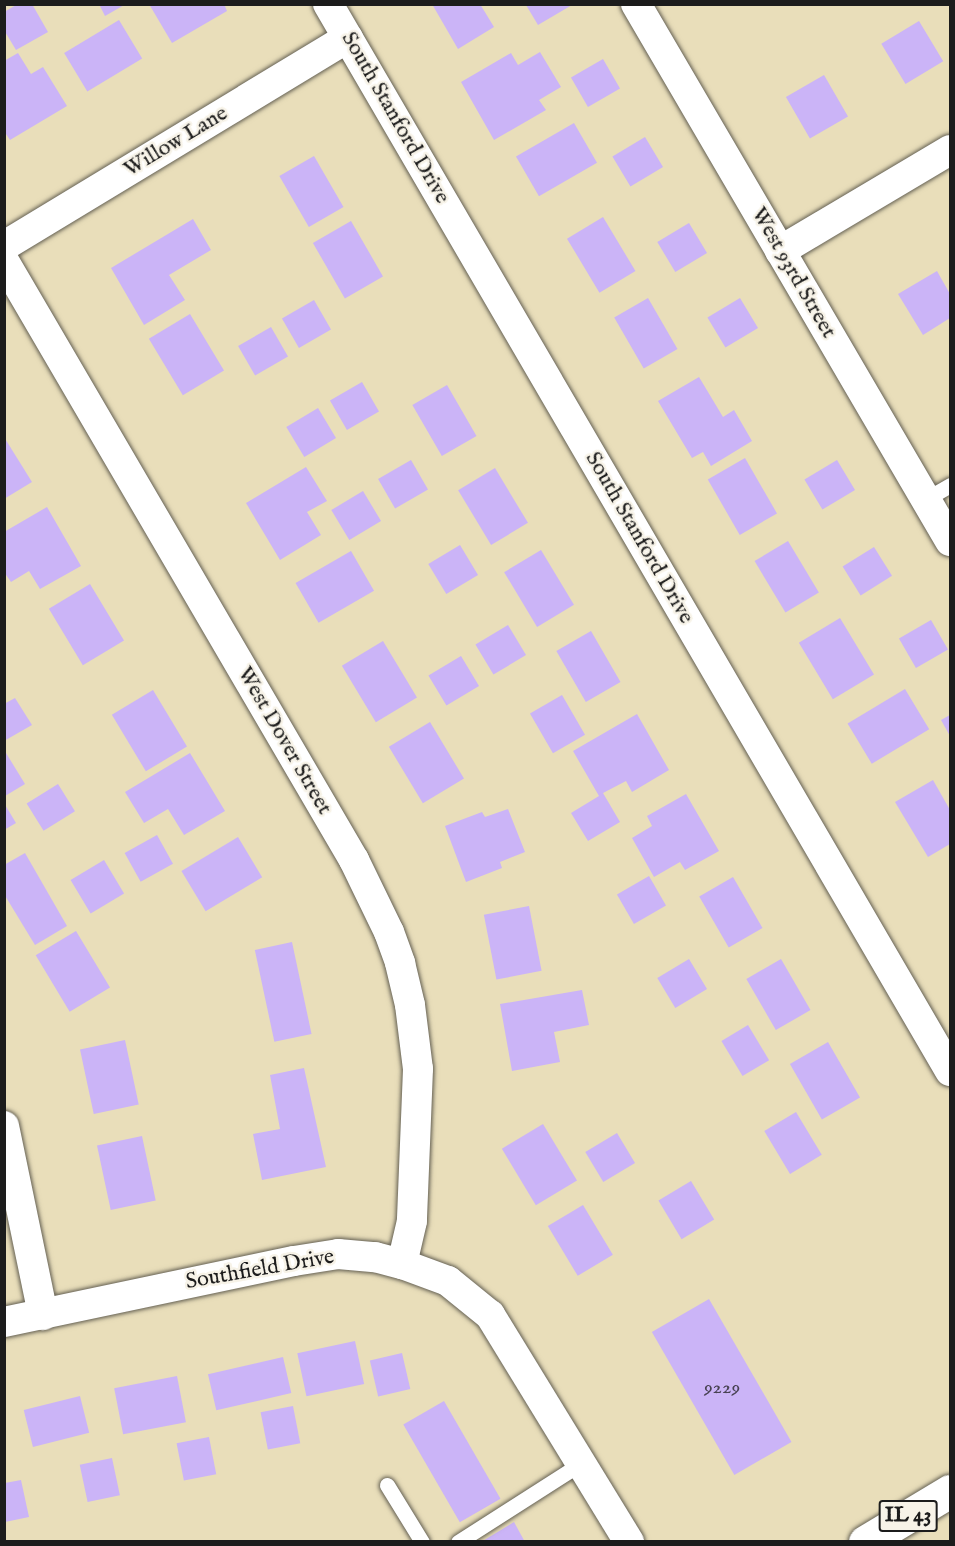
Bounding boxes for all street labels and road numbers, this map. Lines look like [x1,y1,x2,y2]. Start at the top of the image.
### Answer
street label: South Stanford Drive [335,27,455,209]
street label: Willow Lane [119,101,233,183]
street label: West 93rd Street [745,203,841,343]
street label: South Stanford Drive [579,447,699,629]
street label: West Dover Street [231,662,337,820]
street label: Southfield Drive [184,1244,336,1296]
road number: IL 43 [878,1498,938,1534]

